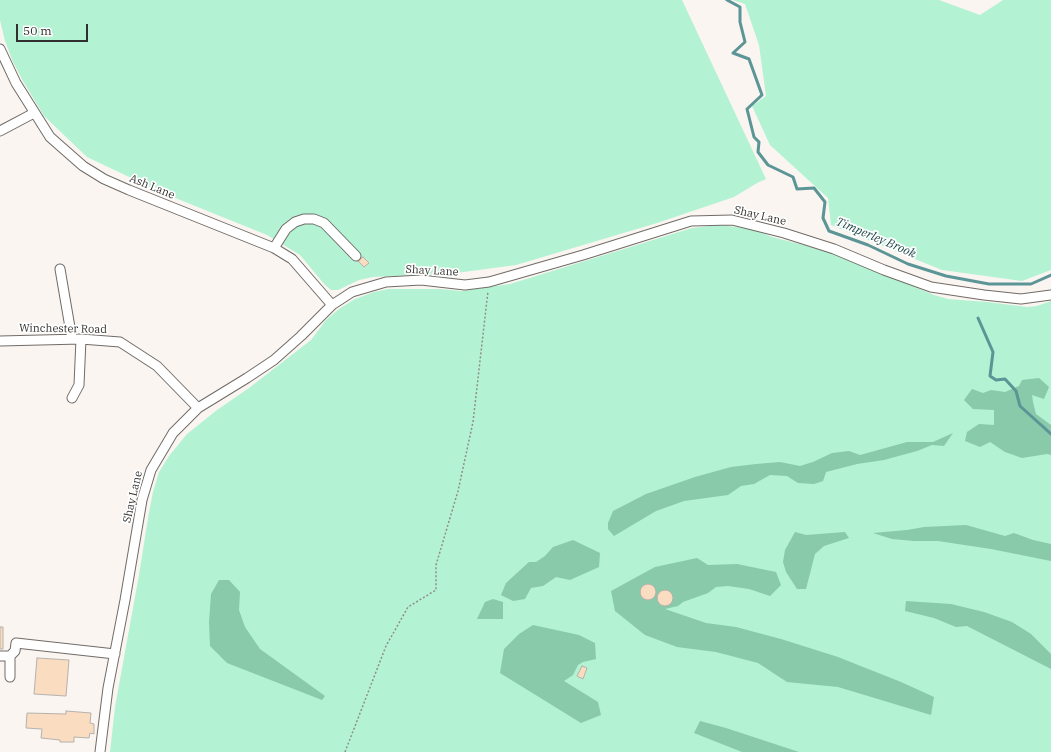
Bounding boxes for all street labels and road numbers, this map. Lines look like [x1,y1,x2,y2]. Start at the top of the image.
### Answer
street label: Ash Lane [127,172,177,202]
street label: Shay Lane [733,204,787,228]
street label: Shay Lane [405,263,459,279]
street label: Winchester Road [19,322,107,336]
street label: Shay Lane [121,470,145,524]

